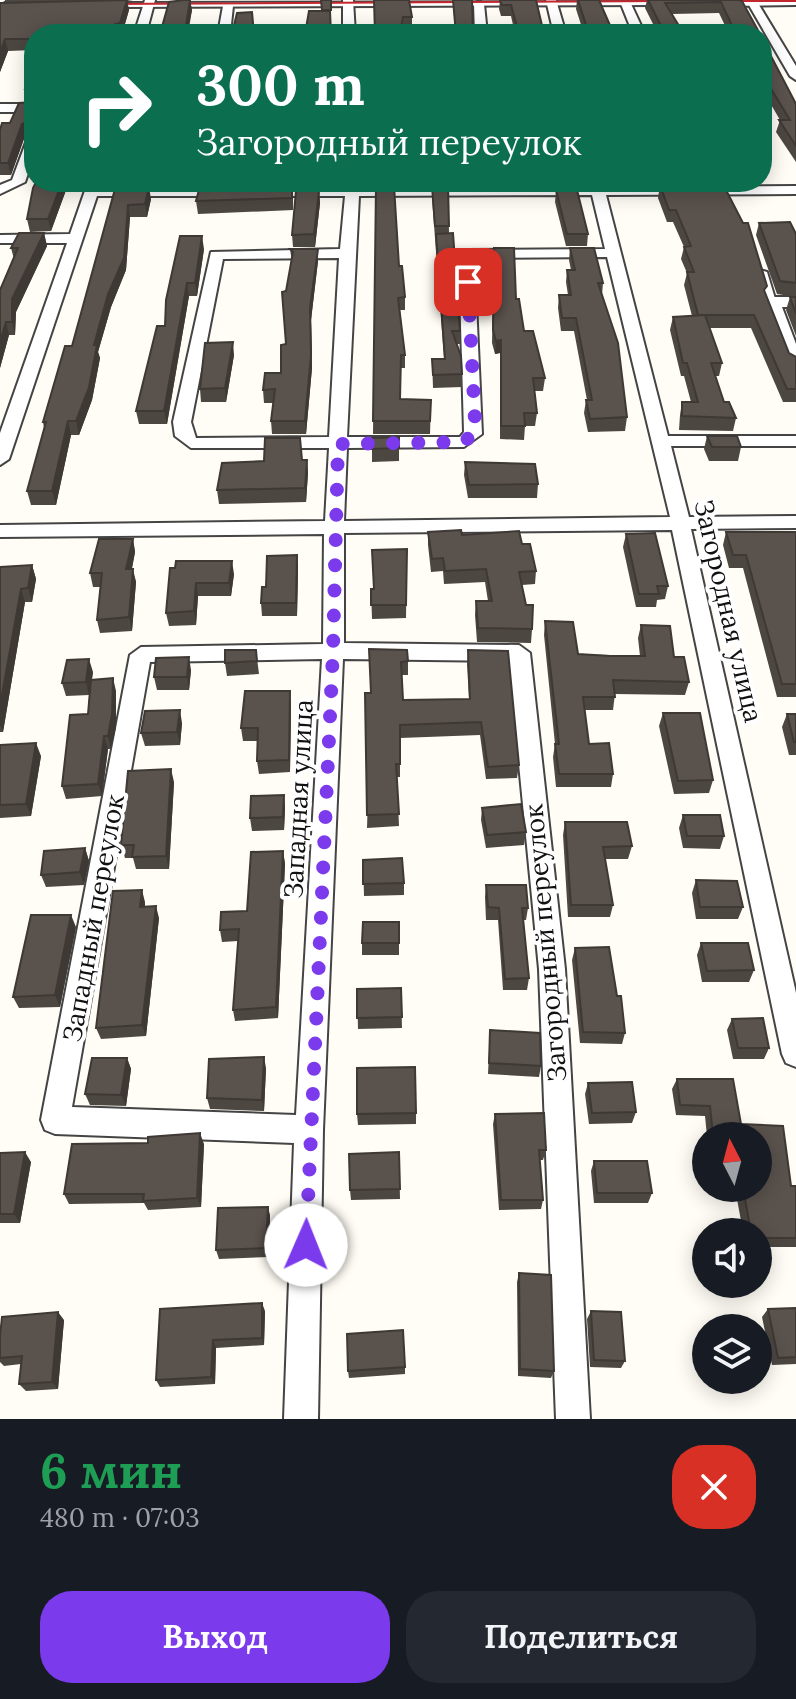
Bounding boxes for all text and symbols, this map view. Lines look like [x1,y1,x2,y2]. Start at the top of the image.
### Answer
text: 300 m [196,49,365,120]
icon: right [64,56,168,160]
text: Загородный переулок [196,119,582,165]
pin [434,248,502,316]
icon: arrive [446,260,490,304]
street label: Загородная улица [687,496,771,726]
street label: Западная улица [276,699,320,899]
street label: Западный переулок [55,792,131,1044]
street label: Загородный переулок [516,803,574,1083]
north arrow [692,1122,772,1202]
map controls [692,1122,772,1394]
position arrow [264,1203,348,1287]
button: sound [692,1218,772,1298]
button: layers [692,1314,772,1394]
text: 6 мин [40,1440,182,1501]
button: close [672,1445,756,1529]
text: 480 m · 07:03 [40,1501,200,1534]
button: Выход [40,1591,390,1683]
button: Поделиться [406,1591,756,1683]

